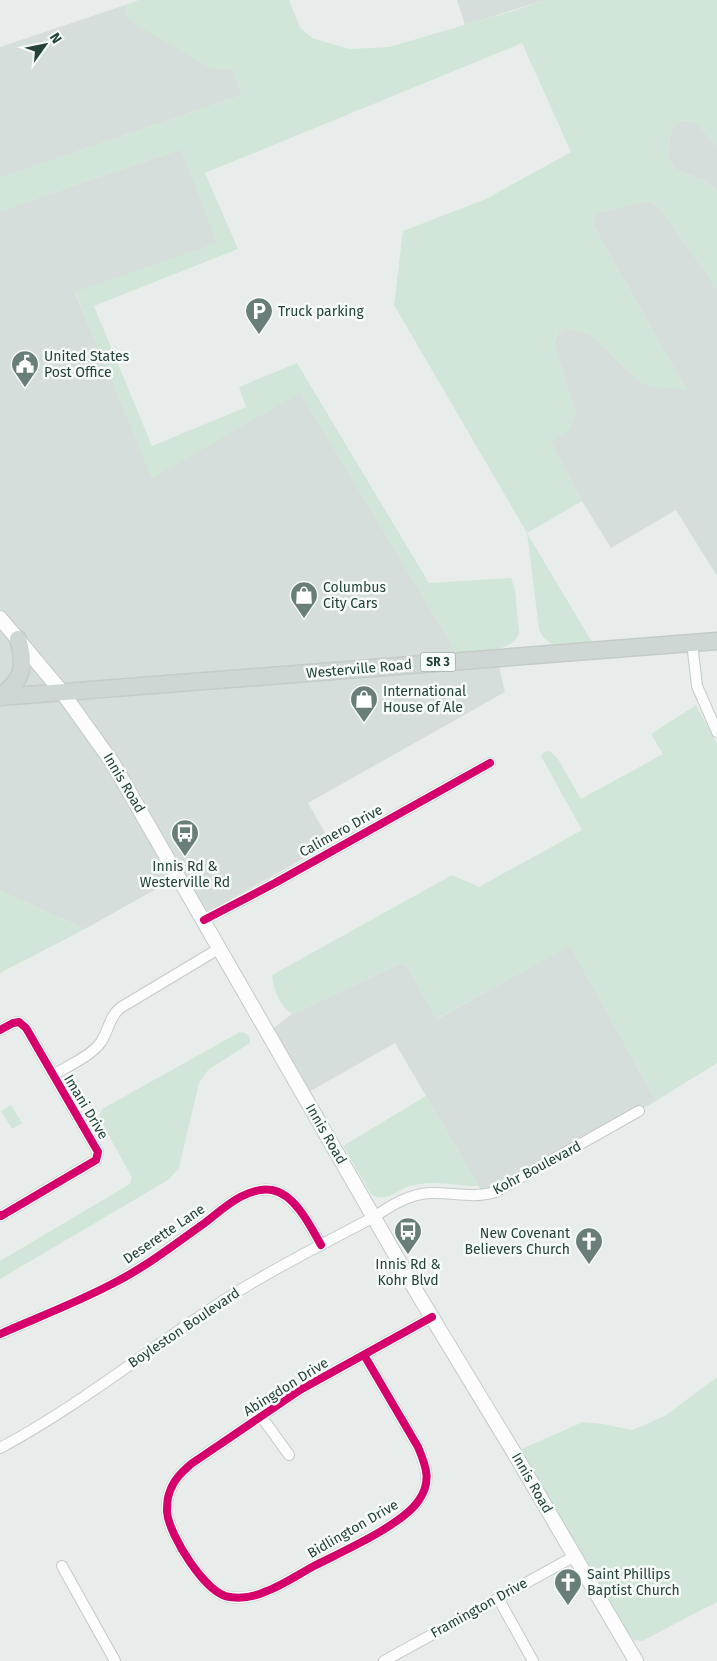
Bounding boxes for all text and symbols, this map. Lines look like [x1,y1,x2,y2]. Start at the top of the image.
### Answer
north arrow [20,20,70,70]
text: N [46,30,65,47]
parking icon: Truck parking [244,296,274,335]
place label: Truck parking [278,303,364,320]
place label: United States Post Office [44,348,130,381]
public building icon: United States Post Office [10,349,40,388]
place label: Columbus City Cars [323,579,386,612]
shop icon: Columbus City Cars [289,580,319,619]
road number: SR 3 [420,652,456,672]
street label: Westerville Road [305,656,413,682]
place label: International House of Ale [383,683,466,716]
shop icon: International House of Ale [349,684,379,723]
street label: Innis Road [99,750,149,816]
street label: Calimero Drive [296,801,386,861]
bus stop icon: Innis Rd & Westerville Rd [170,818,200,857]
place label: Innis Rd & Westerville Rd [140,858,230,891]
street label: Imani Drive [60,1072,112,1142]
street label: Innis Road [302,1101,350,1167]
street label: Kohr Boulevard [490,1138,584,1198]
street label: Deserette Lane [120,1200,208,1268]
bus stop icon: Innis Rd & Kohr Blvd [393,1216,423,1255]
place label: New Covenant Believers Church [464,1225,571,1258]
church icon: New Covenant Believers Church [574,1226,604,1265]
place label: Innis Rd & Kohr Blvd [375,1256,441,1289]
street label: Boyleston Boulevard [125,1284,243,1372]
street label: Abingdon Drive [240,1354,332,1420]
street label: Innis Road [508,1450,556,1516]
street label: Bidlington Drive [305,1496,401,1562]
place label: Saint Phillips Baptist Church [587,1566,680,1599]
church icon: Saint Phillips Baptist Church [553,1567,583,1606]
street label: Framington Drive [428,1574,530,1642]

